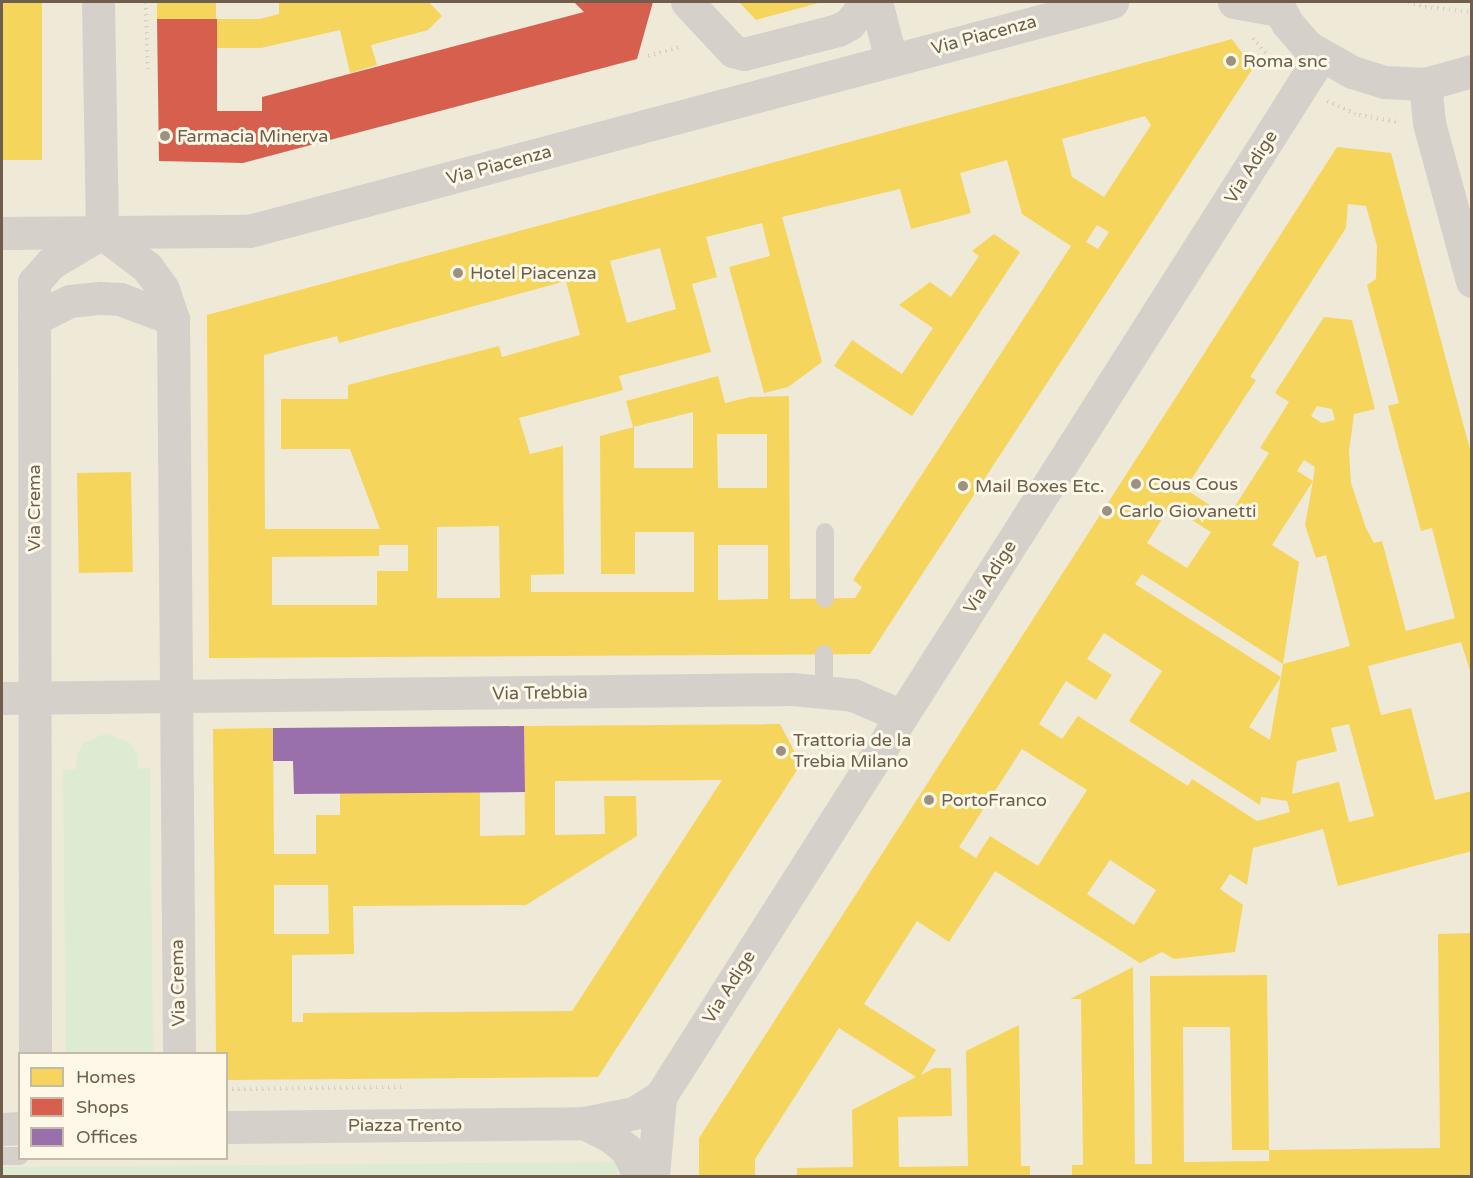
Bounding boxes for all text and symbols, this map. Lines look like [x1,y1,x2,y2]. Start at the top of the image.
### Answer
street label: Via Piacenza [929,11,1039,59]
place label: Roma snc [1243,50,1327,72]
marker: Roma snc [1224,54,1238,68]
place label: Farmacia Minerva [177,125,328,147]
street label: Via Adige [1220,126,1282,208]
marker: Farmacia Minerva [158,129,172,143]
street label: Via Piacenza [444,141,554,189]
place label: Hotel Piacenza [470,262,597,284]
marker: Hotel Piacenza [451,266,465,280]
street label: Via Crema [23,464,45,552]
place label: Cous Cous [1148,473,1238,495]
place label: Mail Boxes Etc. [975,475,1104,497]
marker: Cous Cous [1129,477,1143,491]
marker: Mail Boxes Etc. [956,479,970,493]
place label: Carlo Giovanetti [1119,500,1256,522]
marker: Carlo Giovanetti [1100,504,1114,518]
street label: Via Adige [959,536,1021,618]
street label: Via Trebbia [492,681,588,705]
place label: Trattoria de la Trebia Milano [793,730,911,772]
marker: Trattoria de la Trebia Milano [774,744,788,758]
place label: PortoFranco [941,789,1047,811]
marker: PortoFranco [922,793,936,807]
street label: Via Crema [166,939,190,1027]
street label: Via Adige [698,946,760,1028]
legend [18,1052,228,1160]
text: Homes [76,1066,136,1088]
text: Shops [76,1096,129,1118]
street label: Piazza Trento [348,1114,462,1136]
text: Offices [76,1126,138,1148]

